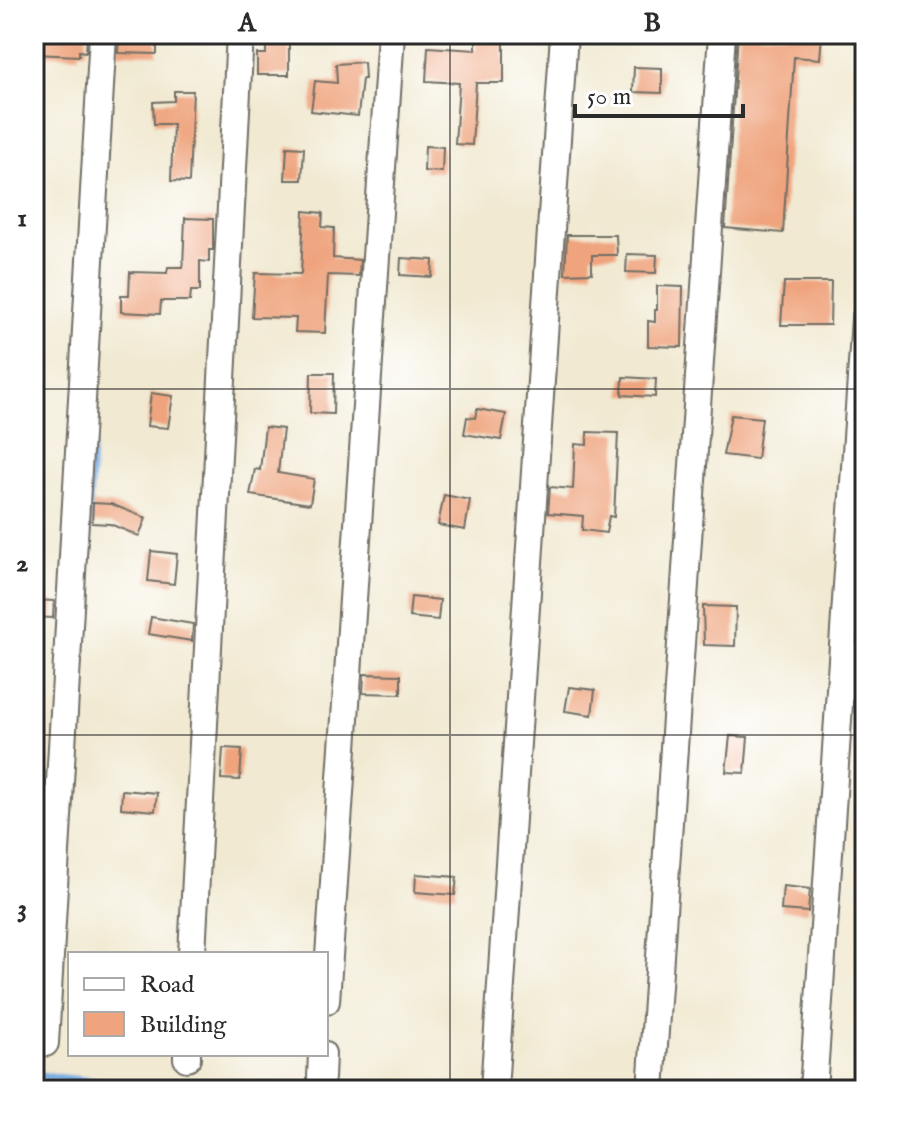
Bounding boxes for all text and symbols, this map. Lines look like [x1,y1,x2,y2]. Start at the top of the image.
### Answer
text: A [237,7,257,40]
text: B [643,7,661,40]
scale bar [575,68,743,118]
text: 50 m [587,82,631,113]
text: 1 [17,202,27,235]
text: 2 [16,547,28,580]
text: 3 [17,892,27,925]
legend [68,952,328,1056]
text: Road [140,970,194,1001]
text: Building [140,1010,227,1041]

